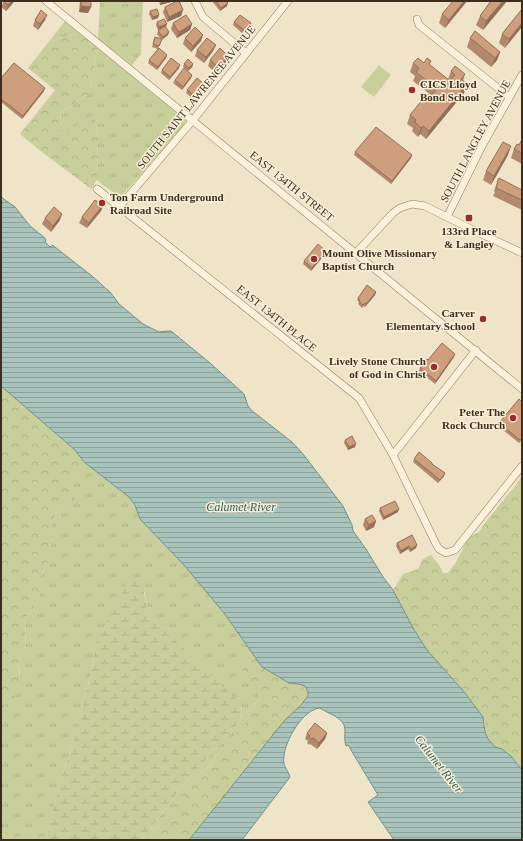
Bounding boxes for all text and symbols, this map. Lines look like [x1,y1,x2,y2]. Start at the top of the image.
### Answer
street label: SOUTH SAINT LAWRENCE AVENUE [135,23,258,171]
place label: CICS Lloyd Bond School [420,78,479,103]
street label: SOUTH LANGLEY AVENUE [438,78,513,204]
marker: CICS Lloyd Bond School [407,85,417,95]
street label: EAST 134TH STREET [248,149,337,224]
place label: Ton Farm Underground Railroad Site [110,191,224,216]
marker: Ton Farm Underground Railroad Site [97,198,107,208]
marker: 133rd Place & Langley [464,213,474,223]
place label: 133rd Place & Langley [441,225,497,250]
place label: Mount Olive Missionary Baptist Church [322,247,437,272]
marker: Mount Olive Missionary Baptist Church [309,254,319,264]
street label: EAST 134TH PLACE [235,282,319,354]
place label: Carver Elementary School [386,307,475,332]
marker: Carver Elementary School [478,314,488,324]
place label: Lively Stone Church of God in Christ [329,355,426,380]
marker: Lively Stone Church of God in Christ [429,362,439,372]
place label: Peter The Rock Church [442,406,505,431]
marker: Peter The Rock Church [508,413,518,423]
water label: Calumet River [206,500,276,514]
water label: Calumet River [412,732,466,796]

